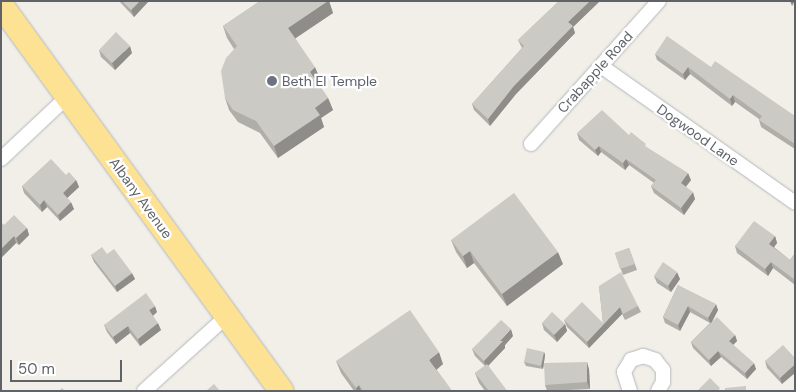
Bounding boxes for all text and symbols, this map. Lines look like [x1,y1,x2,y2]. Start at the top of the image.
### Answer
street label: Crabapple Road [554,28,636,116]
place label: Beth El Temple [282,73,377,89]
marker: Beth El Temple [266,75,278,87]
street label: Dogwood Lane [654,101,742,169]
street label: Albany Avenue [106,154,176,242]
scale bar [12,350,125,382]
text: 50 m [18,359,55,379]

